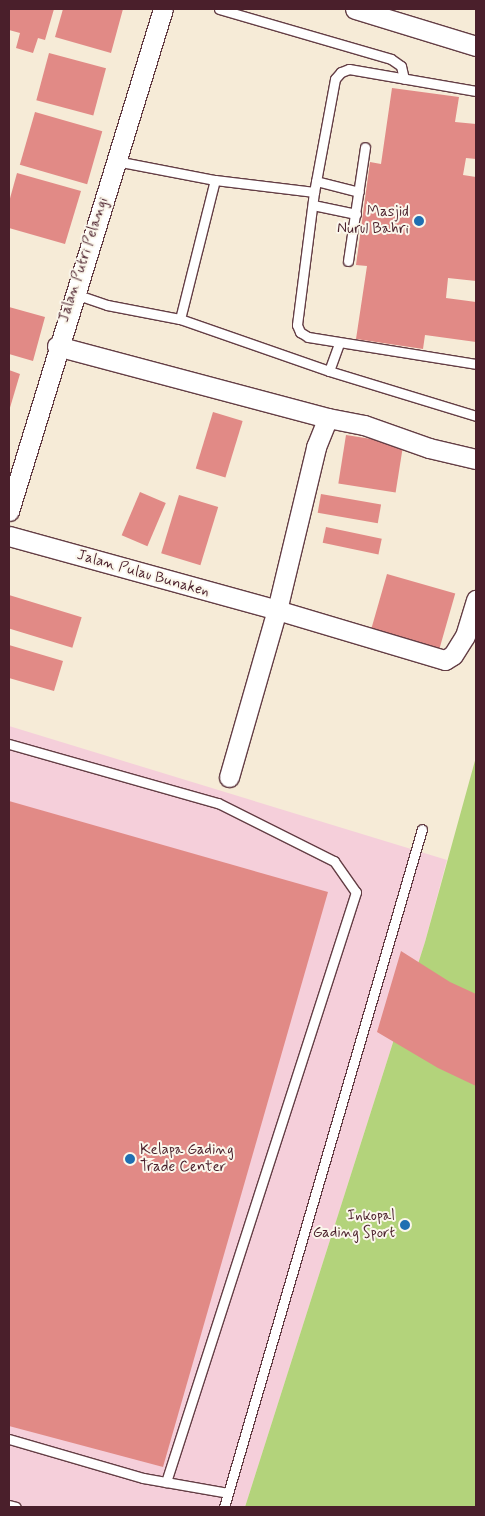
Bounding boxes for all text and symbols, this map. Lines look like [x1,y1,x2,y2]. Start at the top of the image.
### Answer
street label: Jalan Putri Pelangi [56,197,112,323]
place label: Masjid Nurul Bahri [338,203,409,238]
marker: Masjid Nurul Bahri [413,215,425,227]
street label: Jalan Pulau Bunaken [75,547,211,601]
place label: Kelapa Gading Trade Center [140,1141,234,1176]
marker: Kelapa Gading Trade Center [124,1153,136,1165]
place label: Inkopal Gading Sport [308,1207,395,1242]
marker: Inkopal Gading Sport [399,1219,411,1231]

